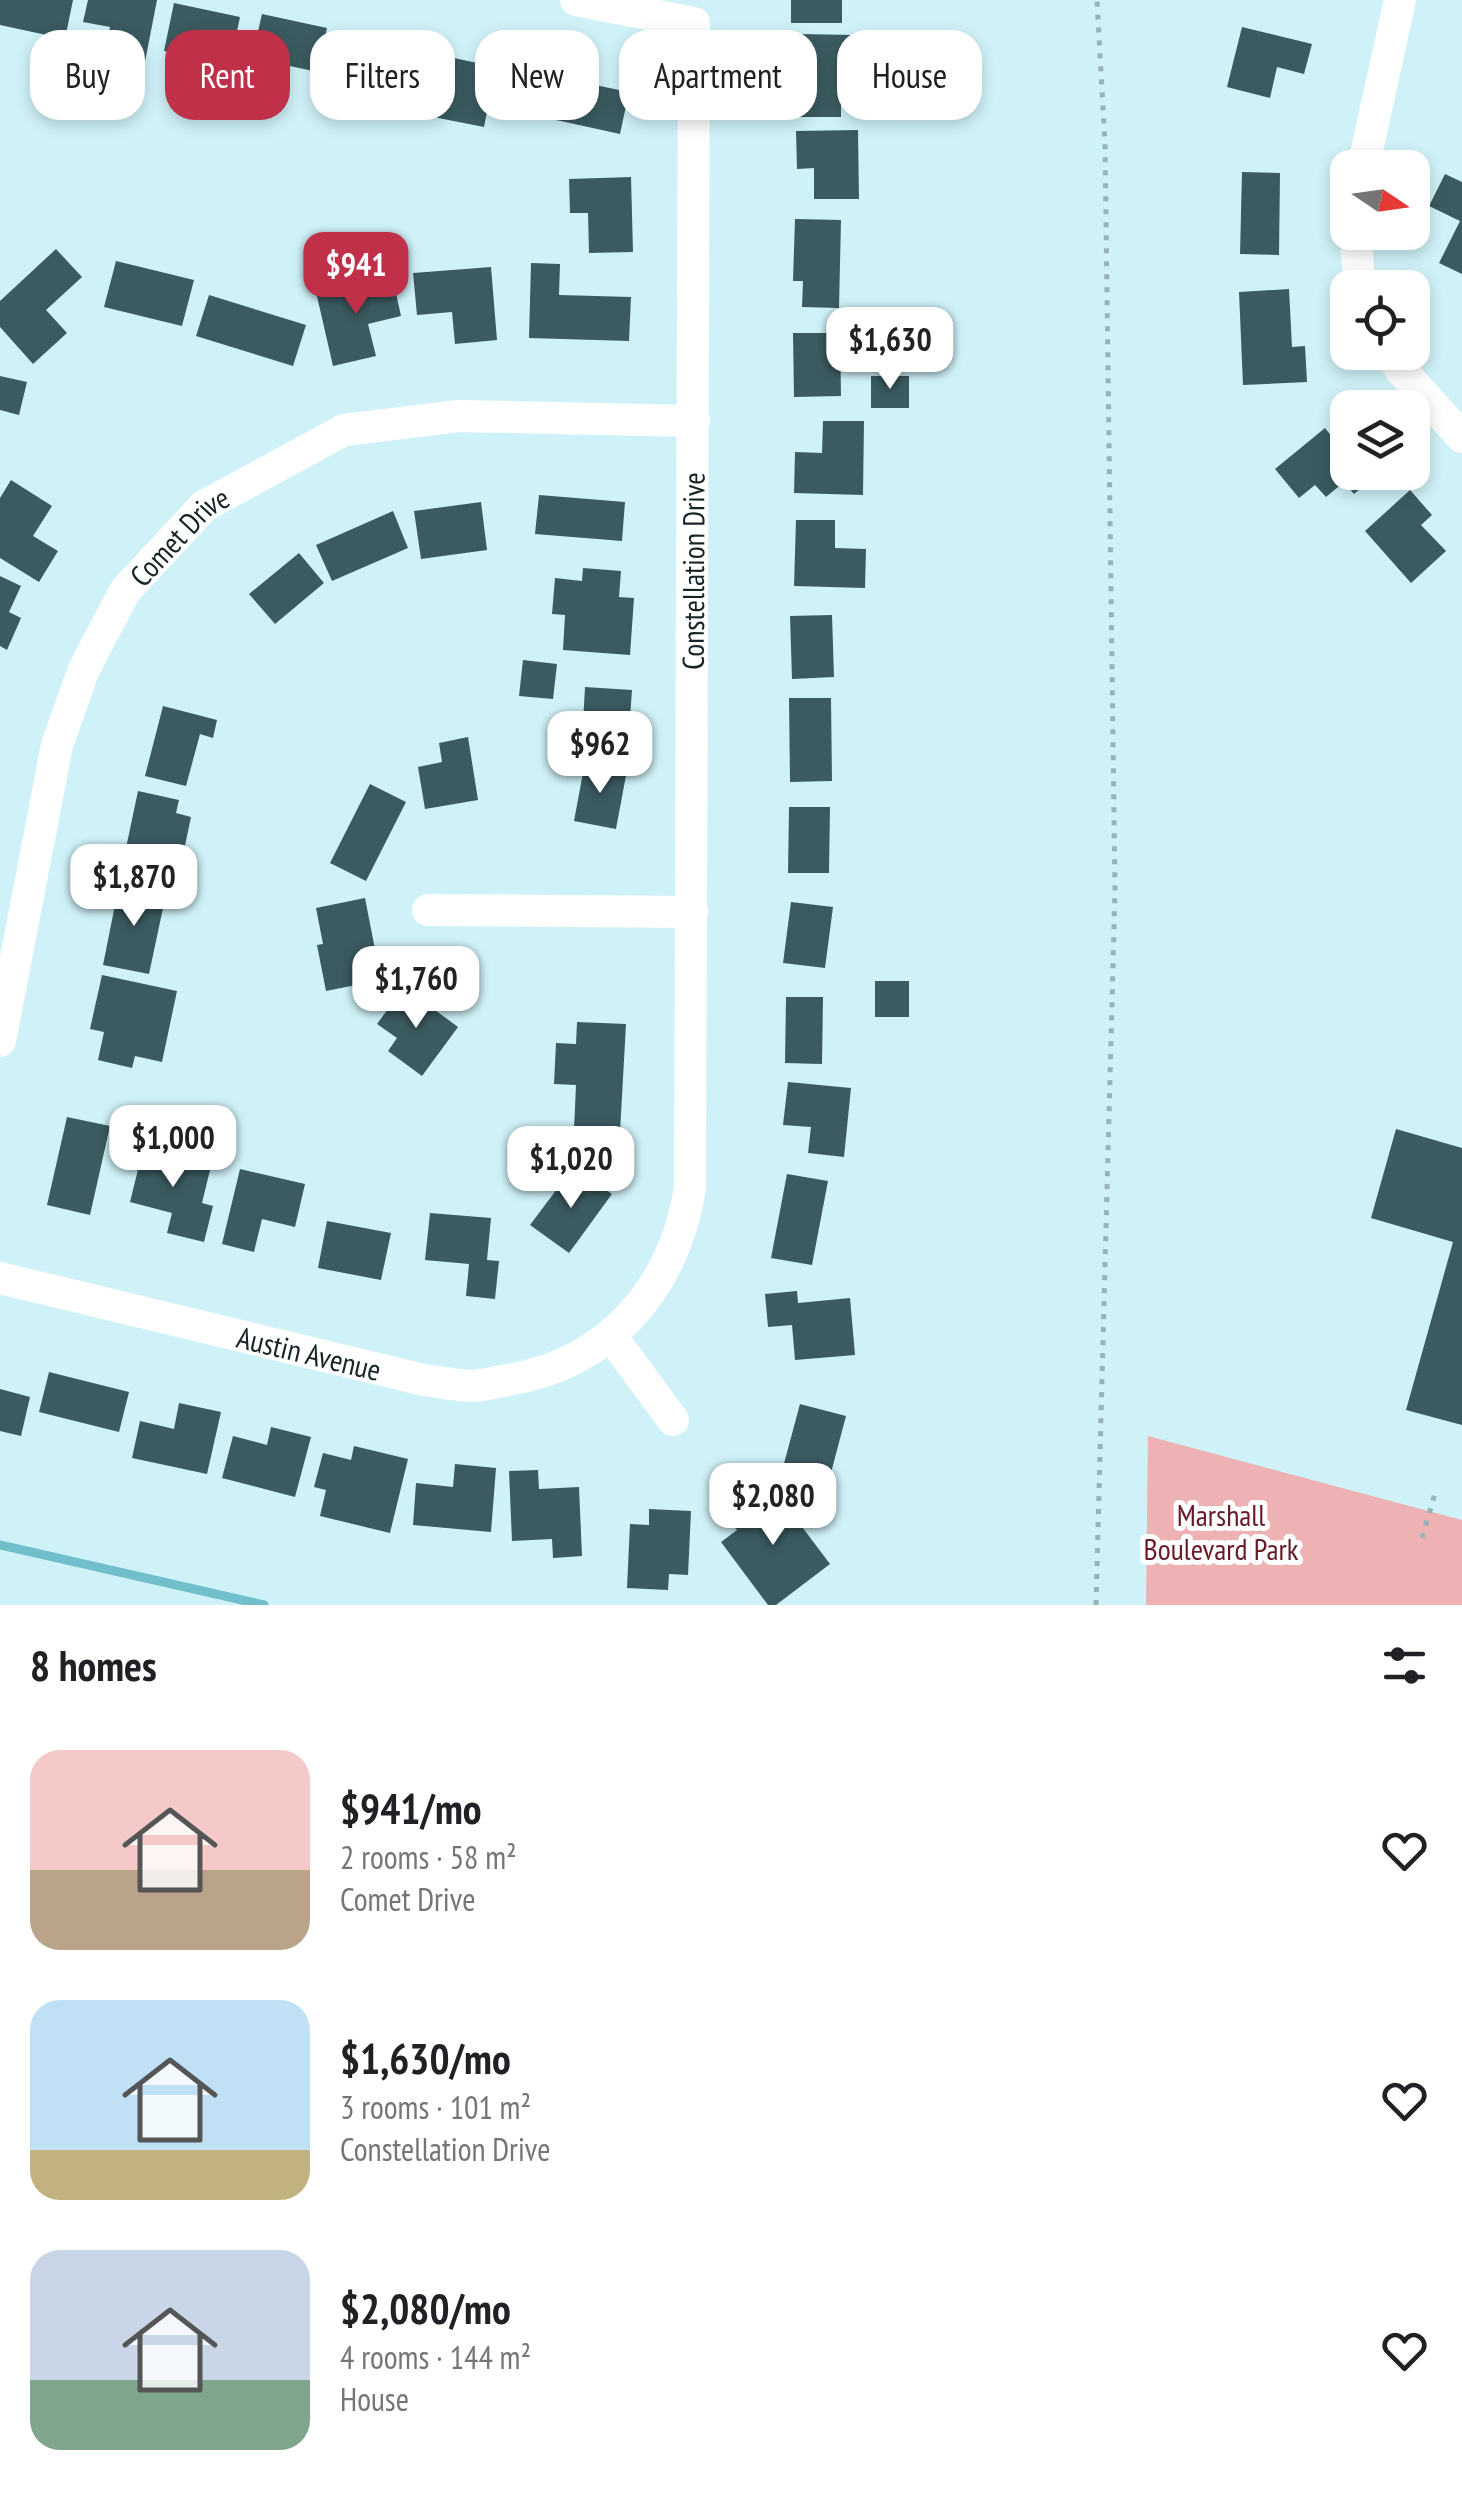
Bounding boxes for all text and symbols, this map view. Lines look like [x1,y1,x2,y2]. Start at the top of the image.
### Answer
chip: Buy [30,30,145,120]
chip: Rent [165,30,290,120]
chip: Filters [310,30,455,120]
chip: New [475,30,599,120]
chip: Apartment [619,30,817,120]
chip: House [837,30,982,120]
north arrow [1330,150,1430,250]
map controls [1330,150,1430,490]
pin: $941 [297,232,415,317]
text: $941 [325,243,387,285]
button: locate [1330,270,1430,370]
pin: $1,630 [809,307,971,392]
text: $1,630 [848,318,932,360]
button: layers [1330,390,1430,490]
street label: Constellation Drive [672,472,712,670]
street label: Comet Drive [120,477,235,594]
pin: $962 [541,711,659,796]
text: $962 [569,722,631,764]
pin: $1,870 [53,844,215,929]
text: $1,870 [92,855,176,897]
pin: $1,760 [335,946,497,1031]
text: $1,760 [374,957,458,999]
pin: $1,000 [92,1105,254,1190]
text: $1,000 [131,1116,215,1158]
pin: $1,020 [490,1126,652,1211]
text: $1,020 [529,1137,613,1179]
street label: Austin Avenue [233,1316,385,1389]
pin: $2,080 [692,1463,854,1548]
text: $2,080 [731,1474,815,1516]
park label: Marshall Boulevard Park [1144,1495,1299,1568]
text: 8 homes [30,1638,157,1693]
icon: filters [1377,1638,1432,1693]
text: $941/mo [340,1781,482,1836]
icon: home [110,1790,230,1910]
icon: heart [1377,1823,1432,1878]
text: 2 rooms · 58 m² [340,1836,517,1878]
text: Comet Drive [340,1878,475,1920]
text: $1,630/mo [340,2031,511,2086]
icon: home [110,2040,230,2160]
icon: heart [1377,2073,1432,2128]
text: 3 rooms · 101 m² [340,2086,531,2128]
text: Constellation Drive [340,2128,550,2170]
text: $2,080/mo [340,2281,511,2336]
icon: home [110,2290,230,2410]
icon: heart [1377,2323,1432,2378]
text: 4 rooms · 144 m² [340,2336,531,2378]
text: House [340,2378,409,2420]

